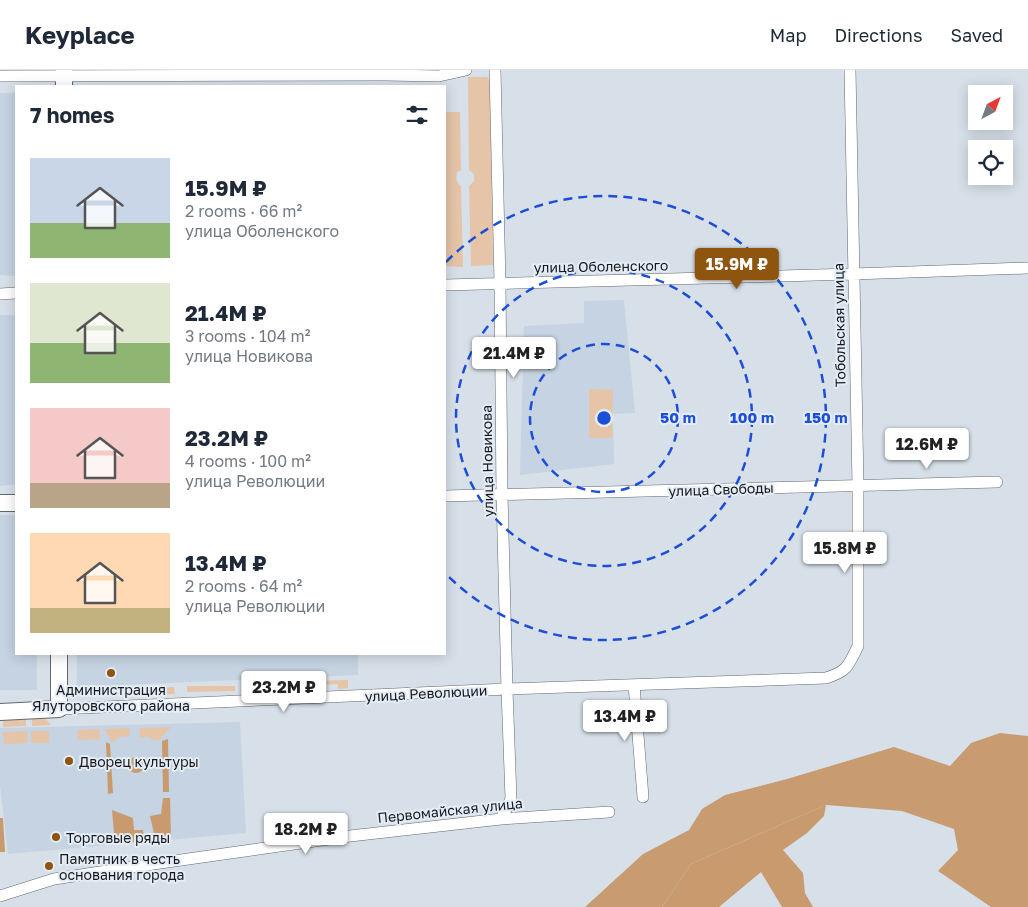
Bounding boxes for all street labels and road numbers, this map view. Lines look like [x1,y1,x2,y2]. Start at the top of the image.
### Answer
street label: улица Оболенского [533,256,669,276]
street label: Тобольская улица [829,263,849,387]
street label: улица Новикова [478,405,496,517]
street label: улица Свободы [668,479,774,499]
street label: улица Революции [364,681,488,705]
street label: Первомайская улица [376,794,524,826]

